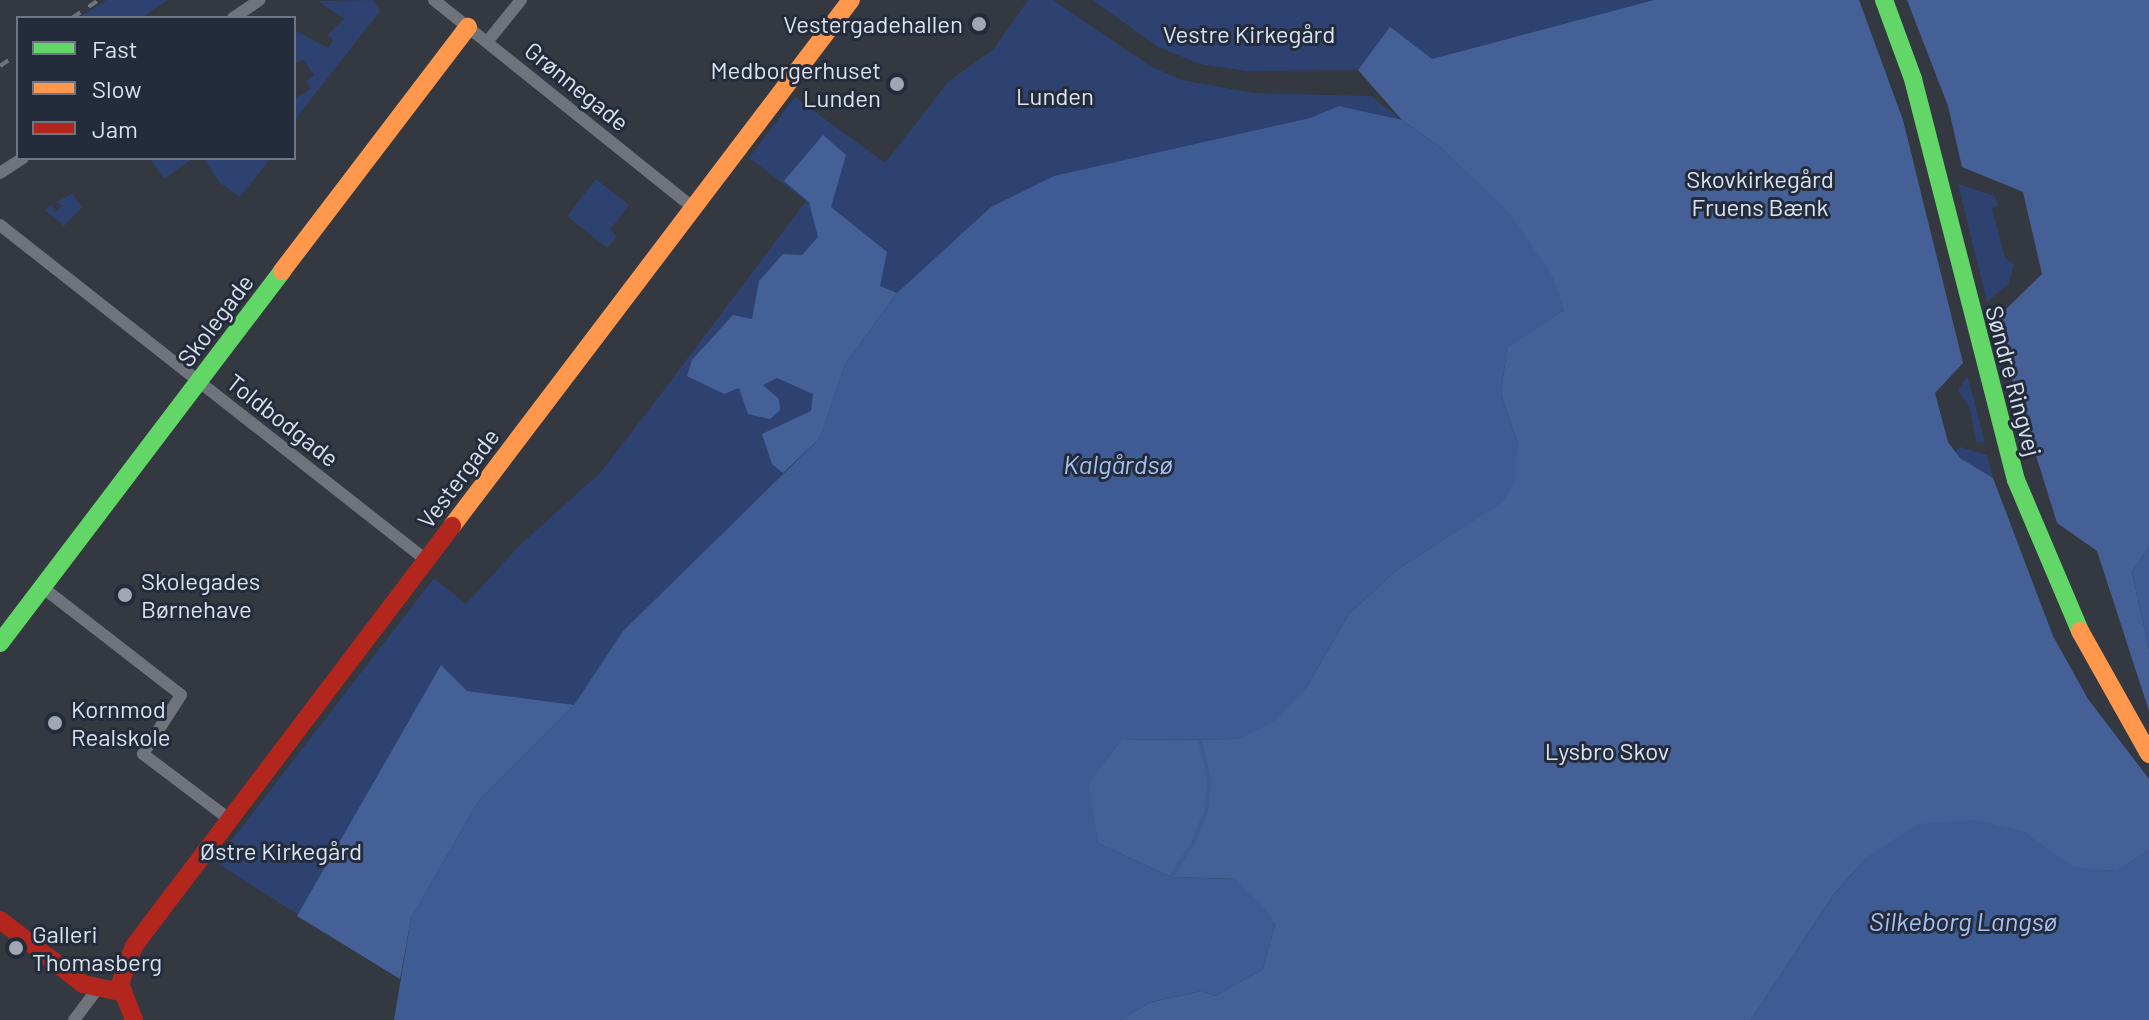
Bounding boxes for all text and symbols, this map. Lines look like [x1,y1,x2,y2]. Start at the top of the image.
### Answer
place label: Vestergadehallen [783,10,963,38]
marker: Vestergadehallen [970,15,988,33]
legend [16,16,296,160]
park label: Vestre Kirkegård [1163,20,1335,48]
text: Fast [92,34,137,63]
street label: Grønnegade [519,35,635,137]
place label: Medborgerhuset Lunden [710,56,881,112]
text: Slow [92,74,141,103]
marker: Medborgerhuset Lunden [888,75,906,93]
park label: Lunden [1016,82,1094,110]
text: Jam [92,114,138,143]
park label: Skovkirkegård Fruens Bænk [1686,165,1834,221]
street label: Skolegade [171,268,259,372]
street label: Søndre Ringvej [1980,302,2048,460]
street label: Toldbodgade [221,367,345,473]
street label: Vestergade [411,422,505,534]
water label: Kalgårdsø [1063,448,1173,480]
place label: Skolegades Børnehave [141,567,260,623]
marker: Skolegades Børnehave [116,586,134,604]
place label: Kornmod Realskole [71,695,171,751]
marker: Kornmod Realskole [46,714,64,732]
park label: Lysbro Skov [1545,737,1669,765]
park label: Østre Kirkegård [200,837,362,865]
water label: Silkeborg Langsø [1869,905,2057,937]
place label: Galleri Thomasberg [32,920,162,976]
marker: Galleri Thomasberg [7,939,25,957]

